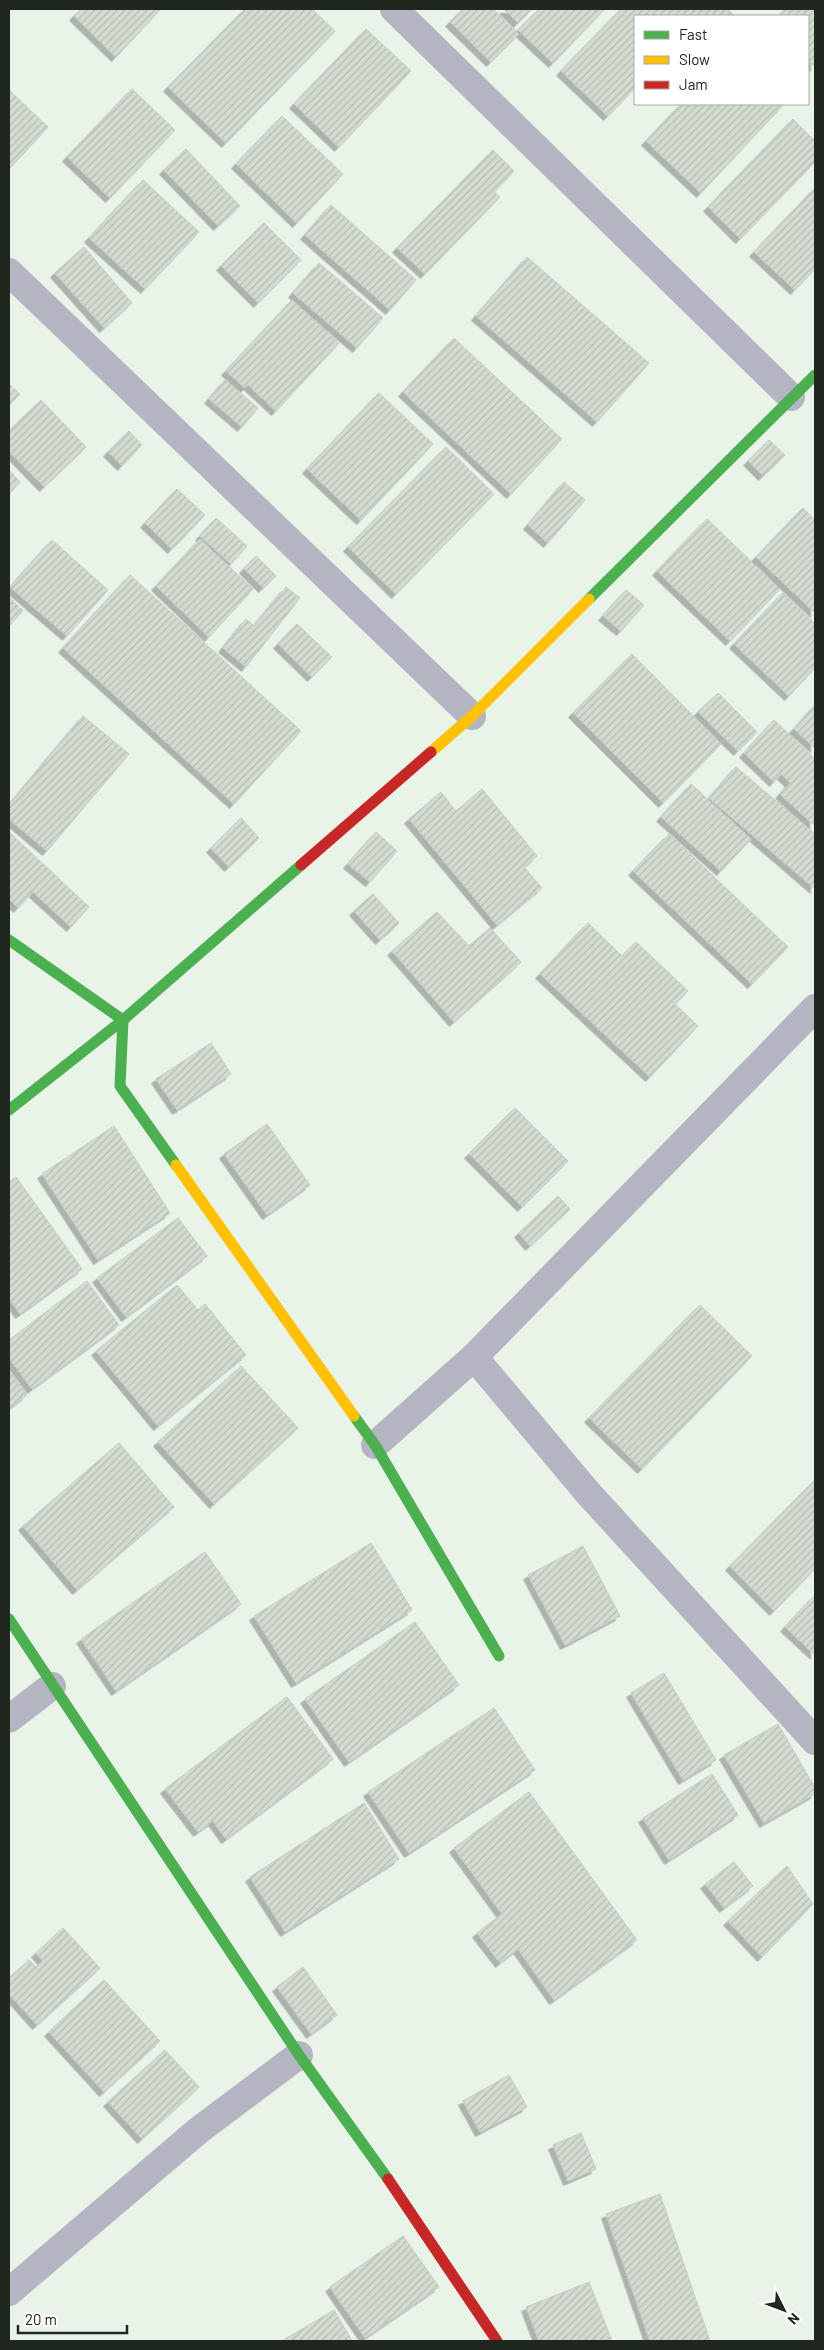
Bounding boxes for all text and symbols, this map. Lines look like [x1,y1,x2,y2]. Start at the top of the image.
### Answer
legend [634,15,809,105]
text: Fast [679,25,707,43]
text: Slow [679,50,710,68]
text: Jam [679,75,708,93]
north arrow [759,2285,809,2335]
scale bar [18,2302,126,2334]
text: 20 m [25,2310,57,2328]
text: N [785,2310,803,2328]

